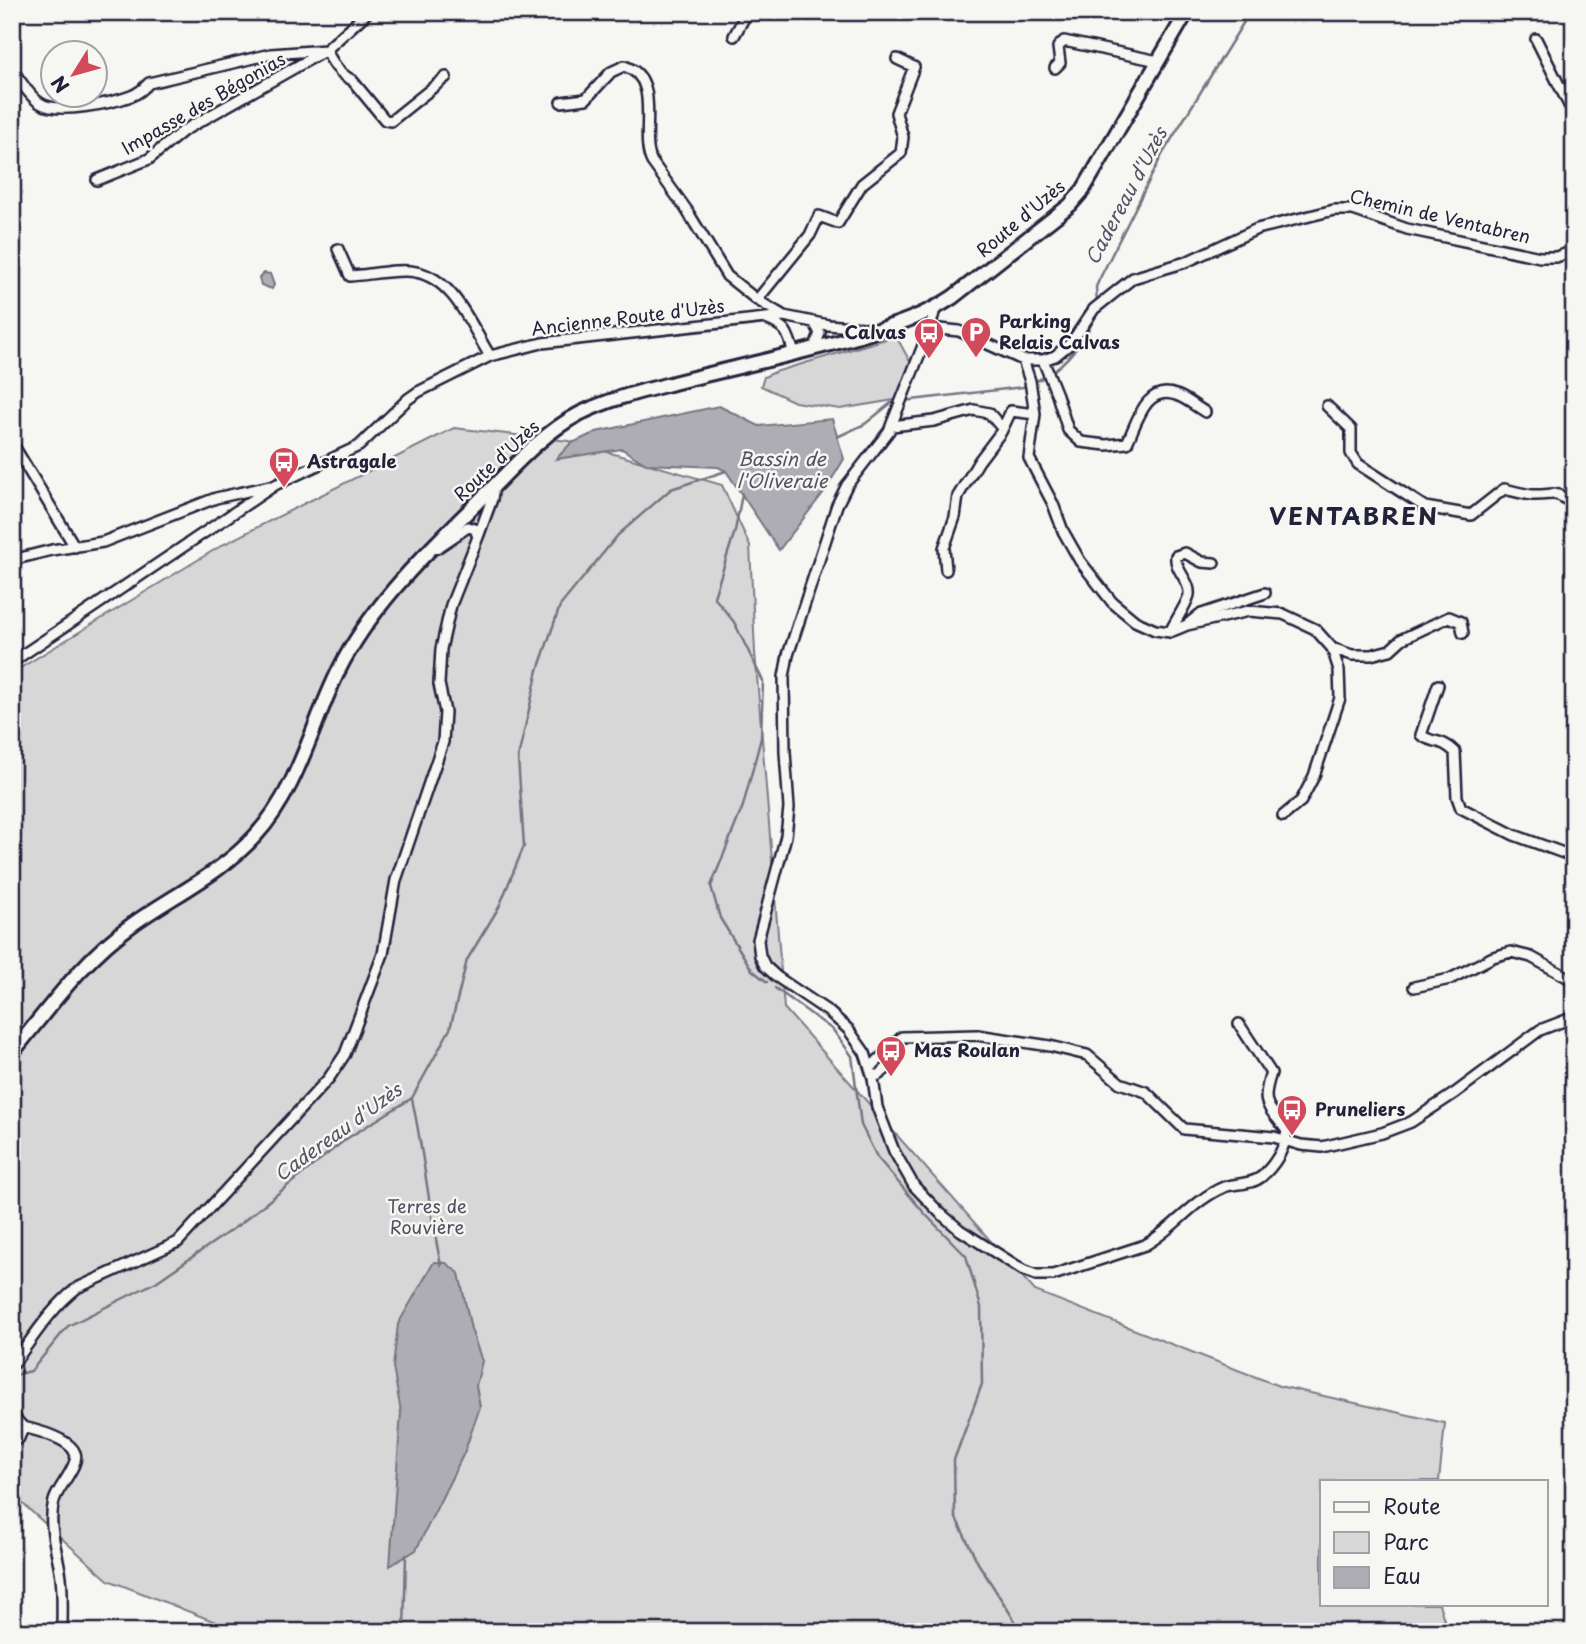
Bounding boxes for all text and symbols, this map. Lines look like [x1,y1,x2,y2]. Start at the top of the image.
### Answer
north arrow [38,38,108,108]
street label: Impasse des Bégonias [116,45,290,161]
text: N [44,70,75,99]
water label: Cadereau d'Uzès [1077,120,1174,269]
street label: Route d'Uzès [970,173,1070,263]
street label: Chemin de Ventabren [1347,182,1533,249]
street label: Ancienne Route d'Uzès [530,291,726,342]
place label: Parking Relais Calvas [999,307,1120,355]
parking icon: Parking Relais Calvas [959,315,993,359]
bus stop icon: Calvas [912,316,946,360]
place label: Calvas [845,318,906,345]
street label: Route d'Uzès [447,413,545,507]
water label: Bassin de l'Oliveraie [736,444,829,494]
bus stop icon: Astragale [267,445,301,489]
place label: Astragale [306,447,397,474]
district label: VENTABREN [1269,497,1439,533]
bus stop icon: Mas Roulan [874,1034,908,1078]
place label: Mas Roulan [914,1036,1020,1063]
water label: Cadereau d'Uzès [268,1074,409,1187]
bus stop icon: Pruneliers [1275,1093,1309,1137]
place label: Pruneliers [1315,1095,1406,1122]
park label: Terres de Rouvière [387,1192,467,1240]
legend [1320,1480,1548,1606]
text: Route [1383,1489,1441,1521]
text: Parc [1383,1525,1429,1557]
text: Eau [1383,1559,1421,1591]

